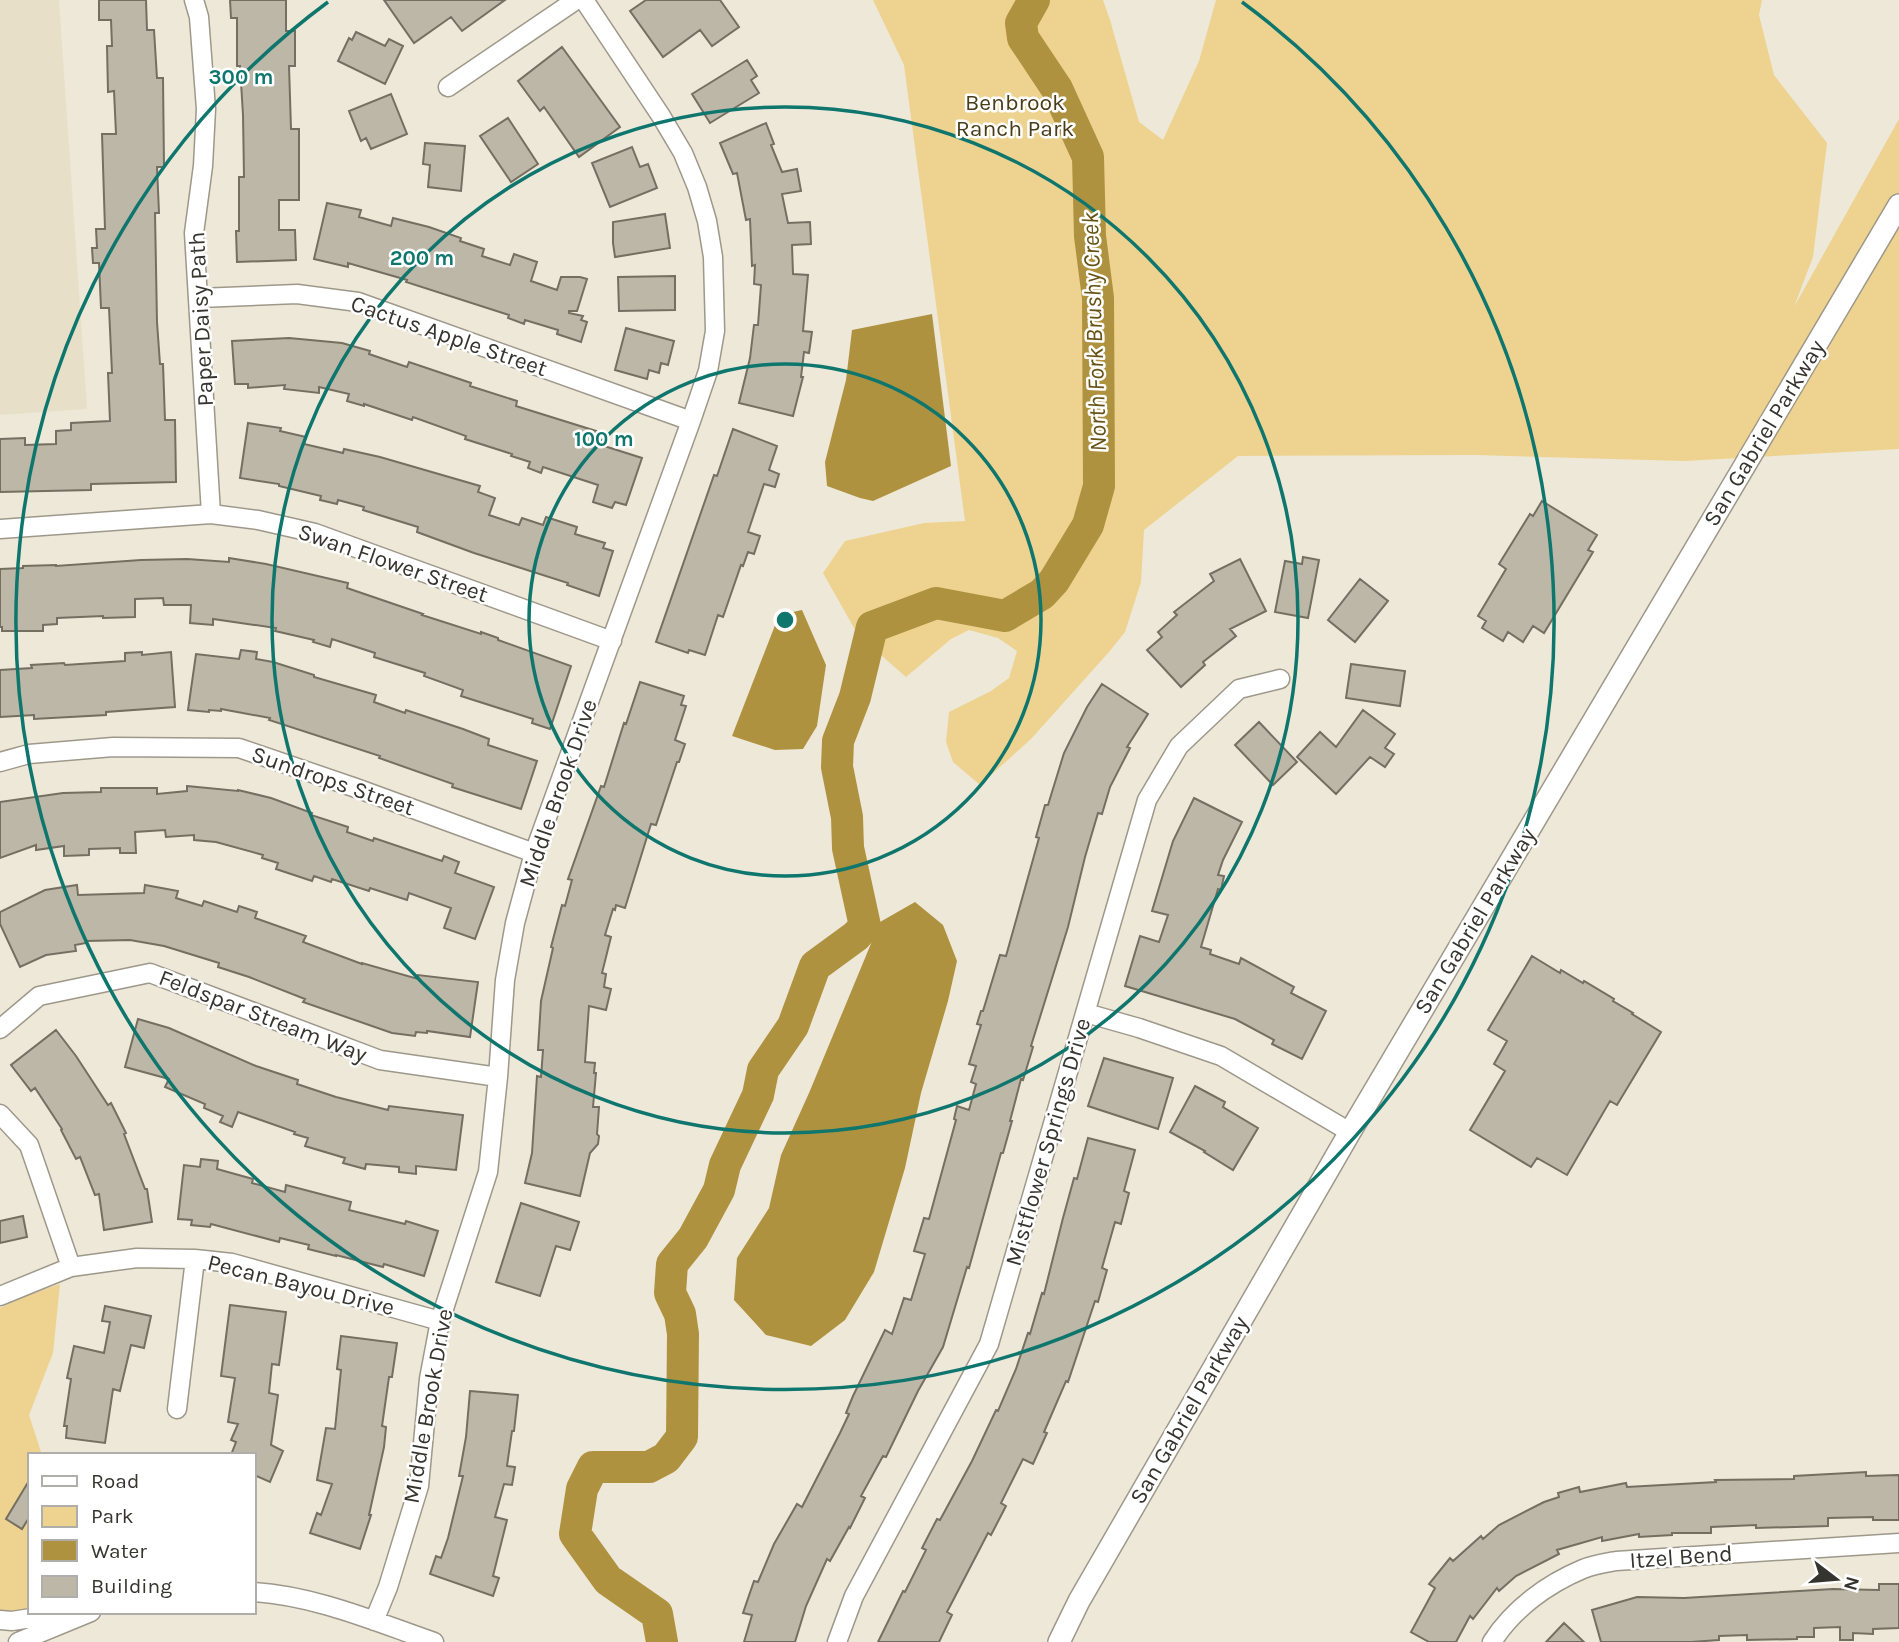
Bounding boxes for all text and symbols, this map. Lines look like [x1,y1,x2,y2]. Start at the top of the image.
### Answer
text: 300 m [209,65,273,89]
park label: Benbrook Ranch Park [956,89,1074,142]
water label: North Fork Brushy Creek [1076,211,1112,452]
street label: Paper Daisy Path [183,231,219,407]
text: 200 m [390,246,454,270]
street label: Cactus Apple Street [347,290,551,382]
street label: San Gabriel Parkway [1698,335,1830,531]
text: 100 m [574,427,634,451]
street label: Swan Flower Street [295,518,492,608]
centre of rings [773,608,797,632]
street label: Middle Brook Drive [513,695,603,891]
street label: Sundrops Street [248,741,418,822]
street label: San Gabriel Parkway [1409,823,1541,1019]
street label: Feldspar Stream Way [155,964,371,1068]
street label: Mistflower Springs Drive [1000,1015,1096,1269]
street label: Pecan Bayou Drive [205,1249,397,1321]
street label: Middle Brook Drive [398,1307,458,1505]
street label: San Gabriel Parkway [1124,1311,1254,1509]
legend [28,1453,256,1614]
text: Road [91,1469,139,1493]
text: Park [91,1504,134,1528]
text: Water [91,1539,147,1563]
street label: Itzel Bend [1629,1540,1733,1574]
north arrow [1801,1544,1871,1614]
text: Building [91,1574,172,1598]
text: N [1839,1574,1864,1593]

